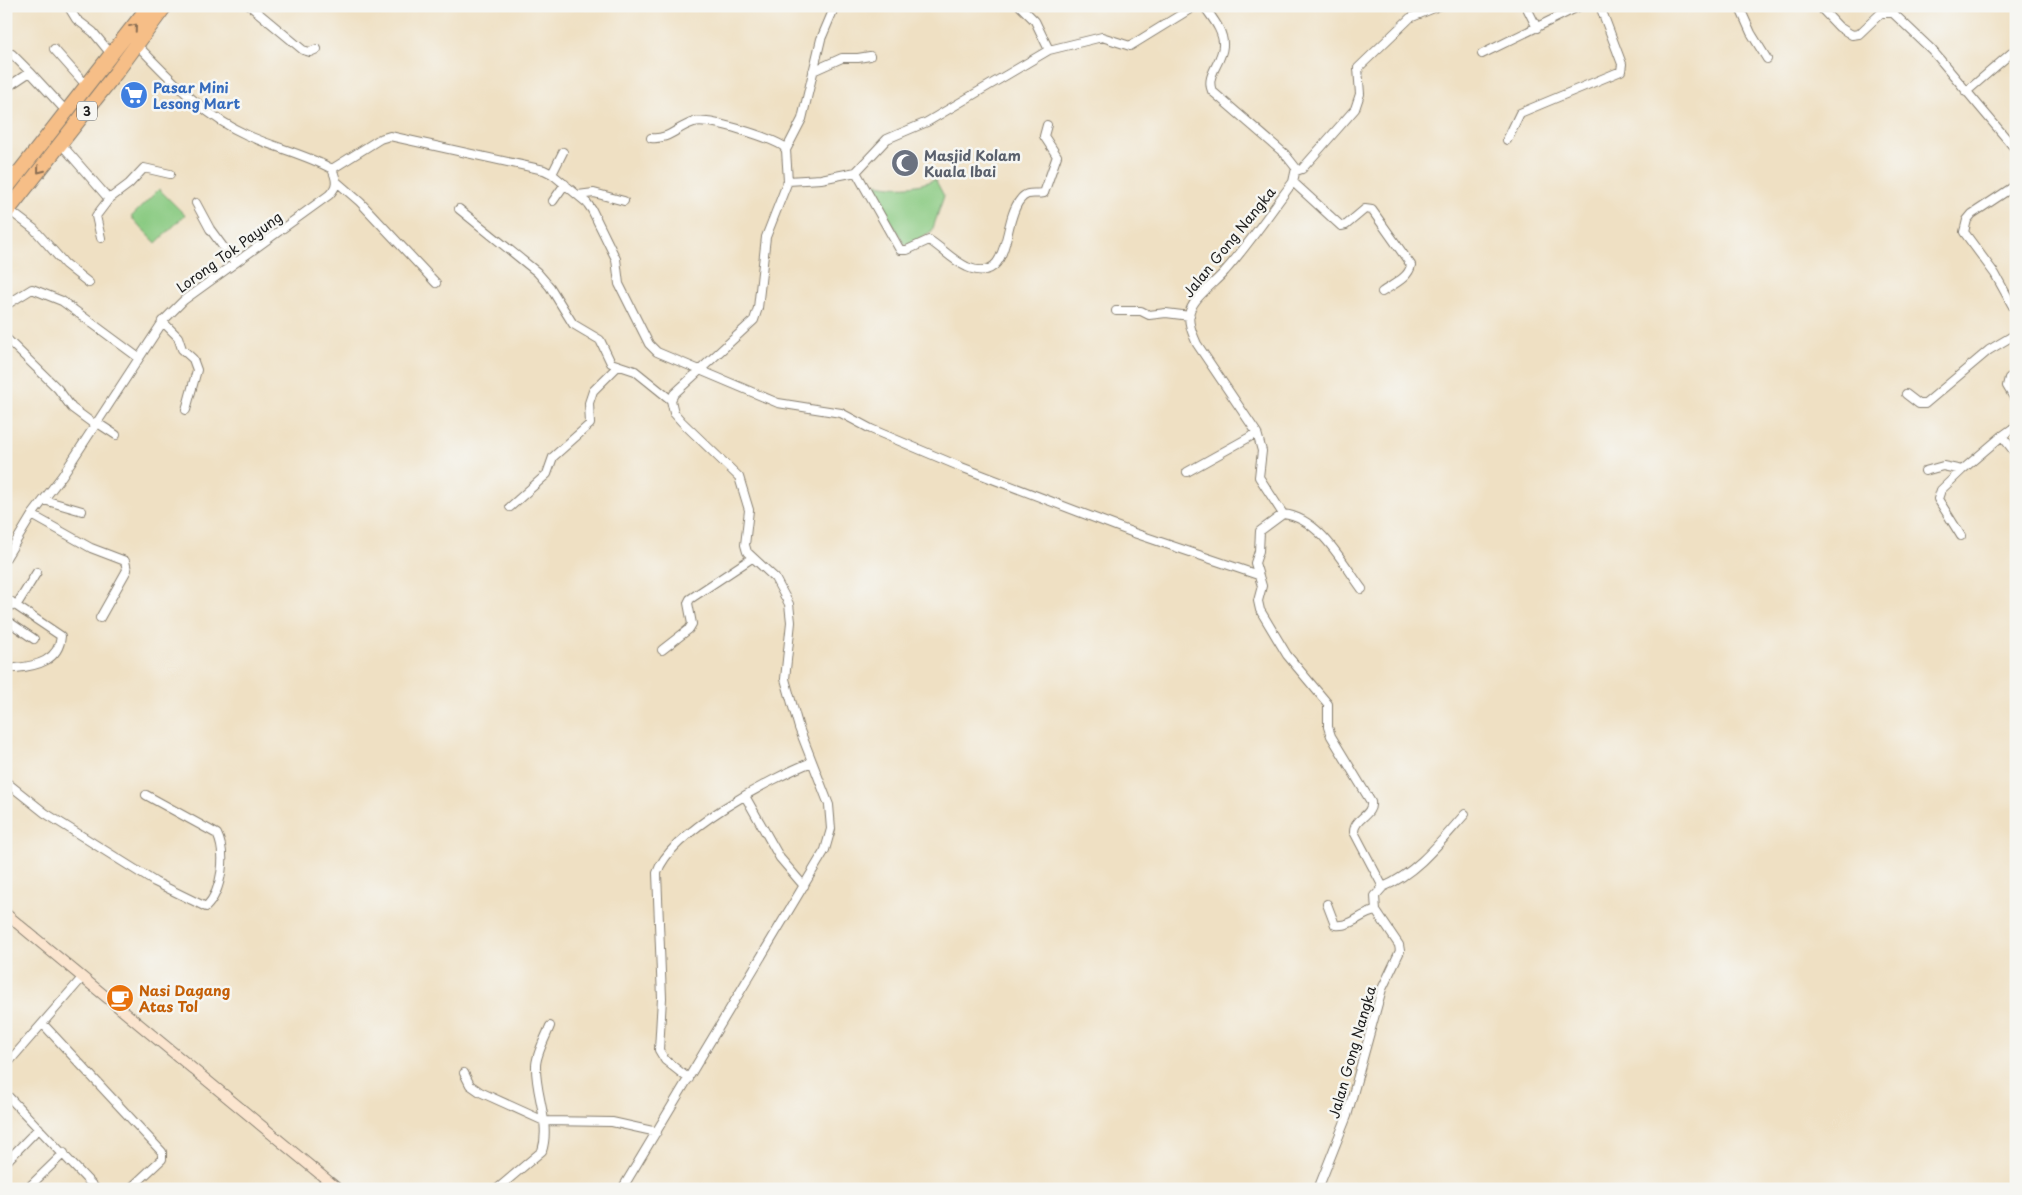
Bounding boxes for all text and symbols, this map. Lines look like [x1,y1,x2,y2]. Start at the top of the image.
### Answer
one-way arrow [128,23,137,32]
place label: Pasar Mini Lesong Mart [153,77,240,114]
supermarket icon: Pasar Mini Lesong Mart [119,80,149,110]
road number: 3 [77,102,97,120]
place label: Masjid Kolam Kuala Ibai [924,145,1021,182]
mosque icon: Masjid Kolam Kuala Ibai [890,148,920,178]
one-way arrow [37,165,46,174]
street label: Jalan Gong Nangka [1178,182,1280,302]
street label: Lorong Tok Payung [172,206,286,298]
place label: Nasi Dagang Atas Tol [139,980,230,1017]
cafe icon: Nasi Dagang Atas Tol [105,983,135,1013]
street label: Jalan Gong Nangka [1323,983,1381,1121]

